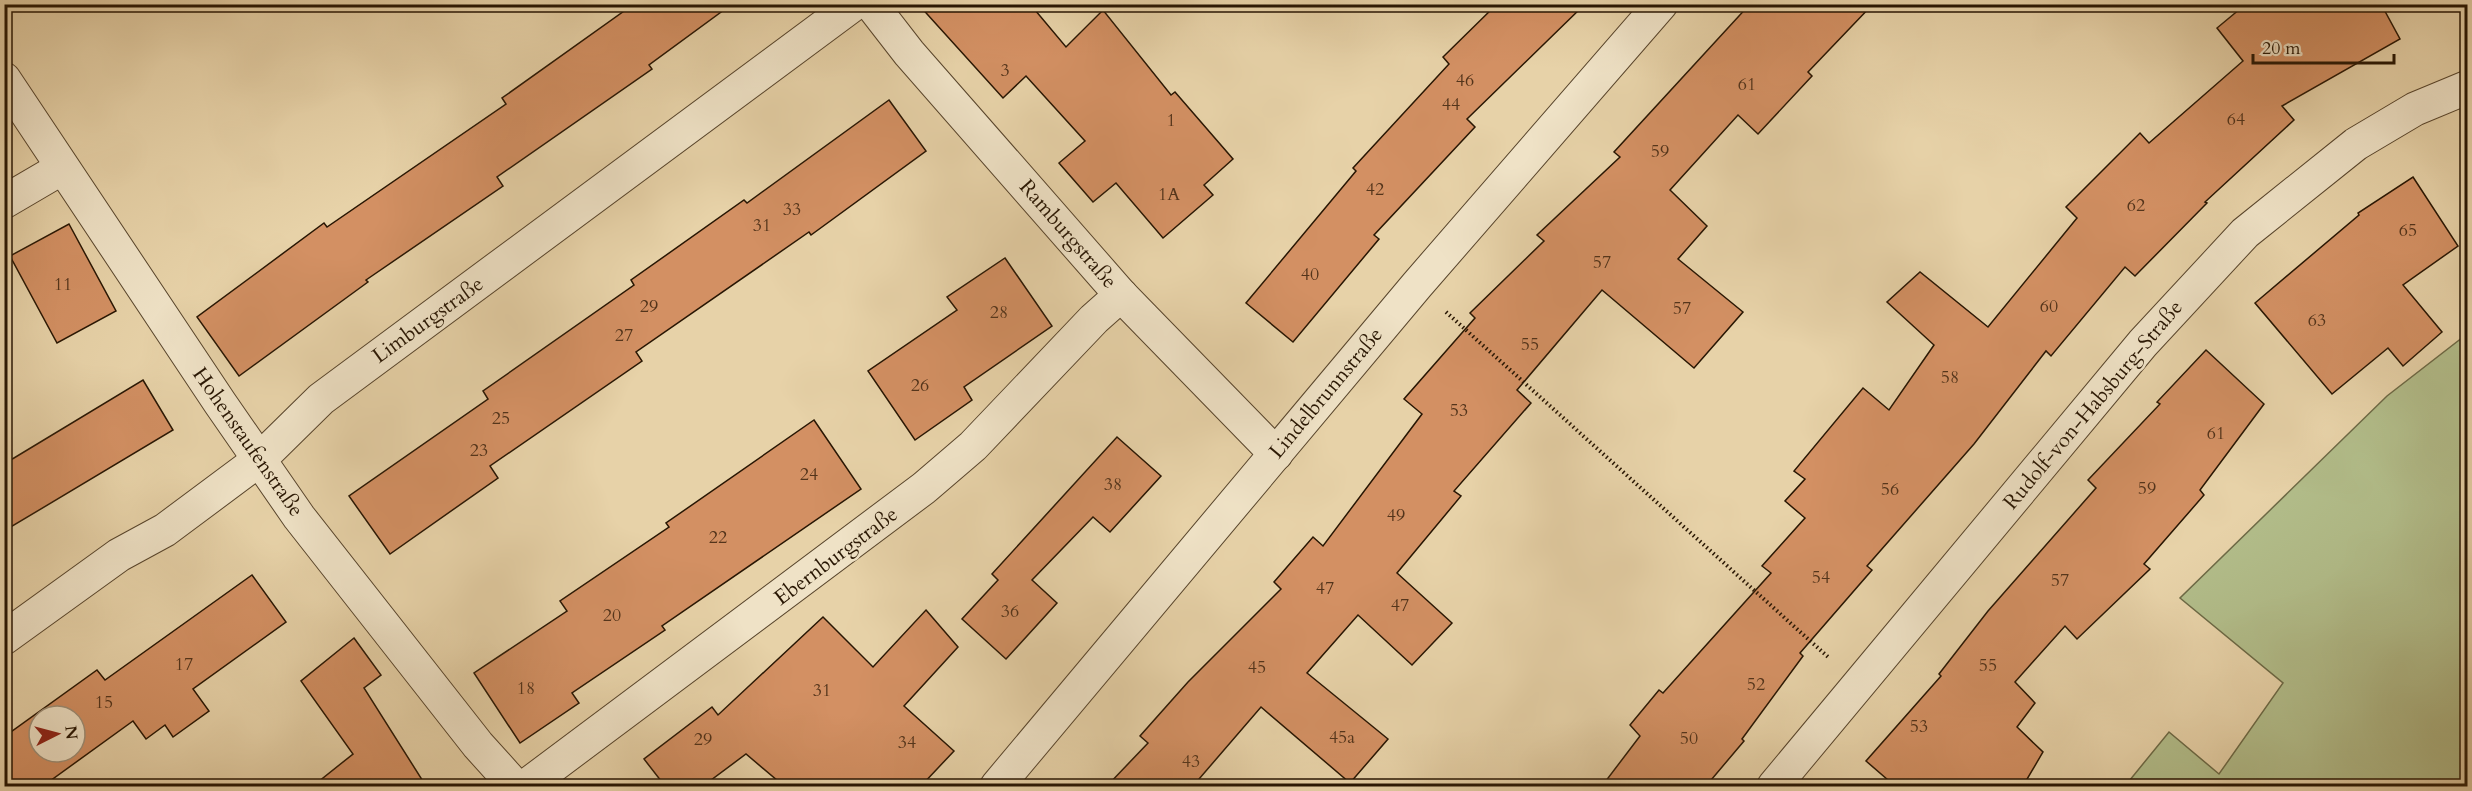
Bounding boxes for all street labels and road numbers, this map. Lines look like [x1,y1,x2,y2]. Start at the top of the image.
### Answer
street label: Ramburgstraße [1012,173,1124,295]
street label: Limburgstraße [366,270,490,370]
street label: Rudolf-von-Habsburg-Straße [1997,294,2189,516]
street label: Lindelbrunnstraße [1262,321,1390,465]
street label: Hohenstaufenstraße [186,361,310,523]
street label: Ebernburgstraße [768,500,904,612]

